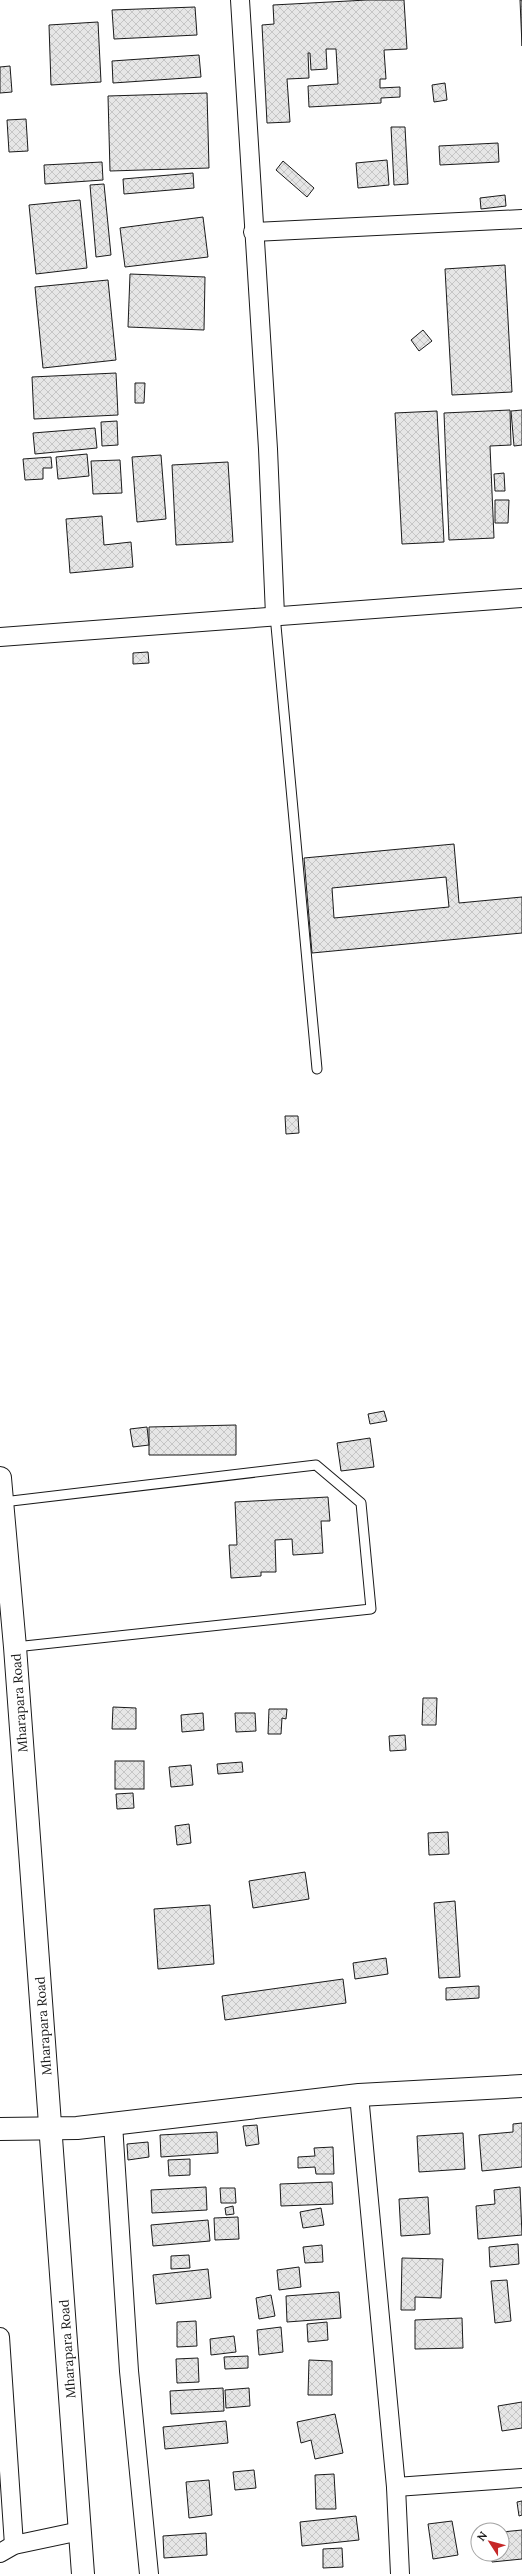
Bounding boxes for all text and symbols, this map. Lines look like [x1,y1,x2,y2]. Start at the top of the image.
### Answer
street label: Mharapara Road [8,1653,31,1753]
street label: Mharapara Road [32,1976,55,2076]
street label: Mharapara Road [56,2299,79,2399]
north arrow [470,2522,510,2562]
text: N [474,2528,490,2544]

